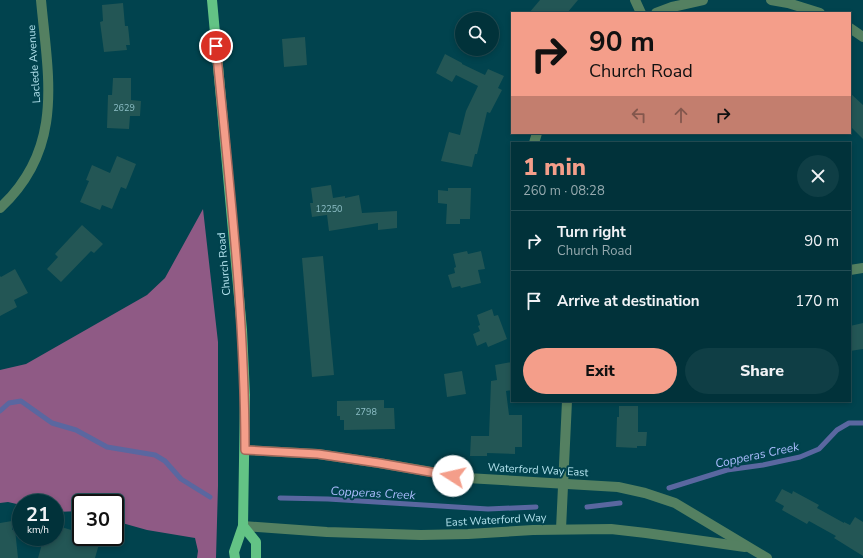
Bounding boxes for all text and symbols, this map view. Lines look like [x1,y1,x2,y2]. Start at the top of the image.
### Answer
map controls [455,12,499,56]
button: search [455,12,499,56]
text: 90 m [589,23,655,61]
street label: Laclede Avenue [24,24,44,104]
icon: right [523,28,575,80]
pin [199,29,233,63]
icon: arrive [205,35,227,57]
text: Church Road [589,59,693,83]
house number: 2629 [113,102,135,114]
icon: left [628,104,650,126]
icon: ahead [670,104,692,126]
icon: right [712,104,734,126]
text: 1 min [523,151,586,183]
button: close [797,155,839,197]
text: 260 m · 08:28 [523,182,605,200]
house number: 12250 [315,203,343,215]
text: Turn right [557,222,626,242]
icon: right [523,230,545,252]
text: 90 m [804,231,839,251]
street label: Church Road [214,232,234,296]
text: Church Road [557,242,632,260]
icon: arrive [523,290,545,312]
text: Arrive at destination [557,291,700,311]
text: 170 m [795,291,839,311]
button: Exit [523,348,677,394]
button: Share [685,348,839,394]
house number: 2798 [355,406,377,418]
water label: Copperas Creek [714,438,801,472]
position arrow [432,455,474,497]
street label: Waterford Way East [487,460,589,480]
water label: Copperas Creek [330,483,417,503]
speed limit sign: 30 [72,494,124,546]
text: 21 [26,501,50,528]
street label: East Waterford Way [445,510,547,530]
text: km/h [27,523,49,537]

